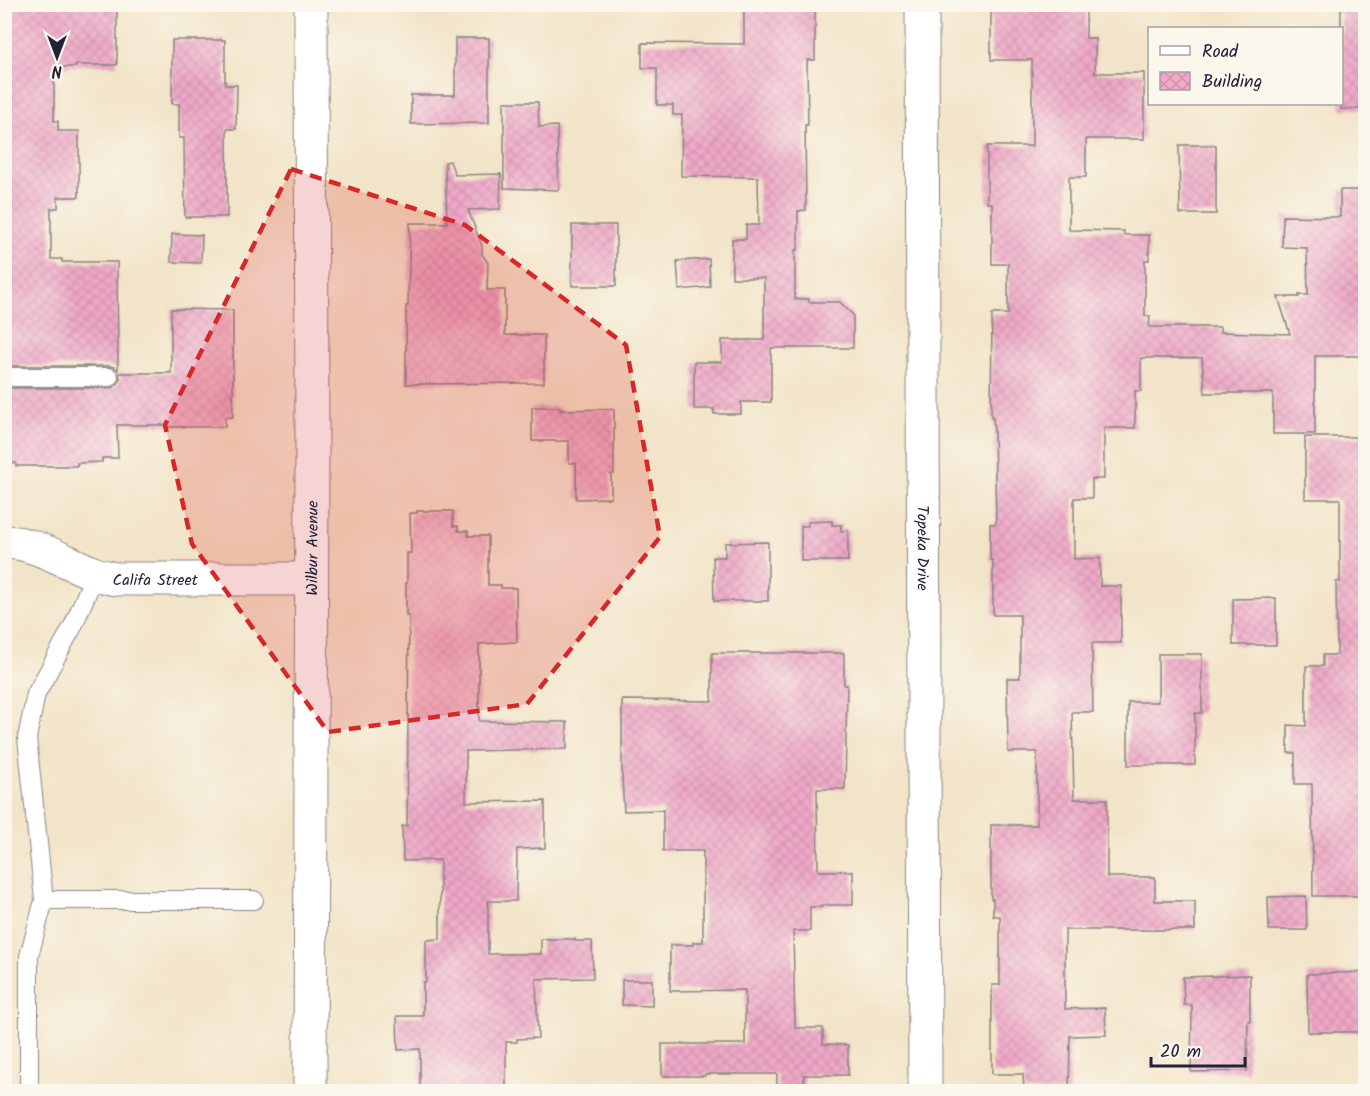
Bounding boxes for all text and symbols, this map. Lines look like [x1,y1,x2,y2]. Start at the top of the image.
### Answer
north arrow [27,27,87,87]
legend [1148,27,1343,105]
text: Road [1202,38,1239,67]
text: N [52,58,62,83]
text: Building [1202,68,1262,97]
street label: Wilbur Avenue [301,500,326,596]
street label: Topeka Drive [909,505,935,591]
street label: Califa Street [113,568,199,593]
scale bar [1151,1030,1246,1068]
text: 20 m [1160,1038,1201,1067]

